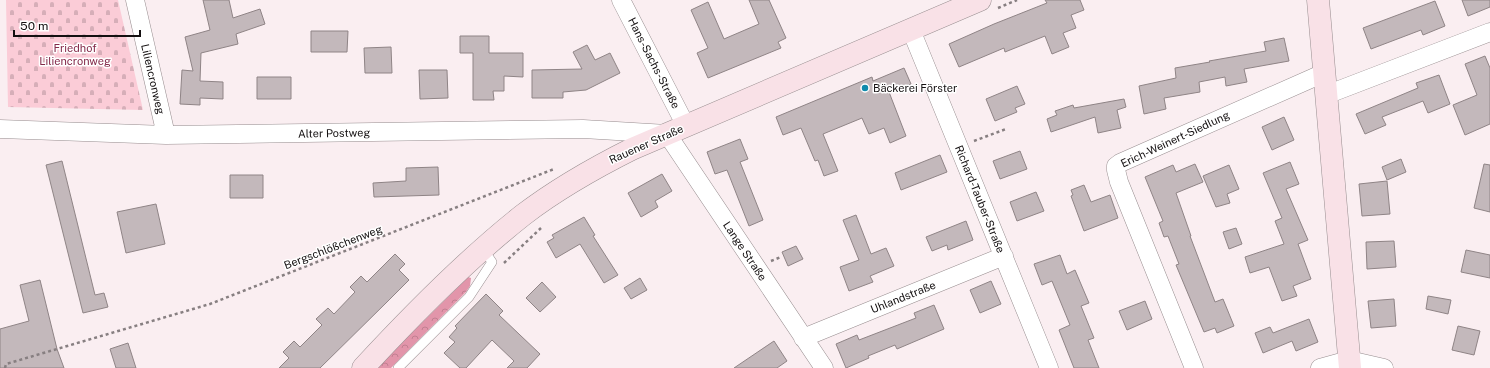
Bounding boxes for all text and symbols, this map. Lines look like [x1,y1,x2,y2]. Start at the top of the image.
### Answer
scale bar [14,12,140,38]
street label: Hans-Sachs-Straße [626,16,682,110]
text: 50 m [20,19,48,33]
park label: Friedhof Liliencronweg [39,42,111,67]
street label: Liliencronweg [139,43,167,115]
place label: Bäckerei Förster [873,82,957,94]
marker: Bäckerei Förster [860,83,870,93]
street label: Erich-Weinert-Siedlung [1119,108,1231,170]
street label: Rauener Straße [607,122,685,166]
street label: Alter Postweg [298,126,370,140]
street label: Richard-Tauber-Straße [953,143,1007,255]
street label: Lange Straße [721,219,769,283]
street label: Bergschlößchenweg [282,223,384,271]
street label: Uhlandstraße [869,279,937,315]

